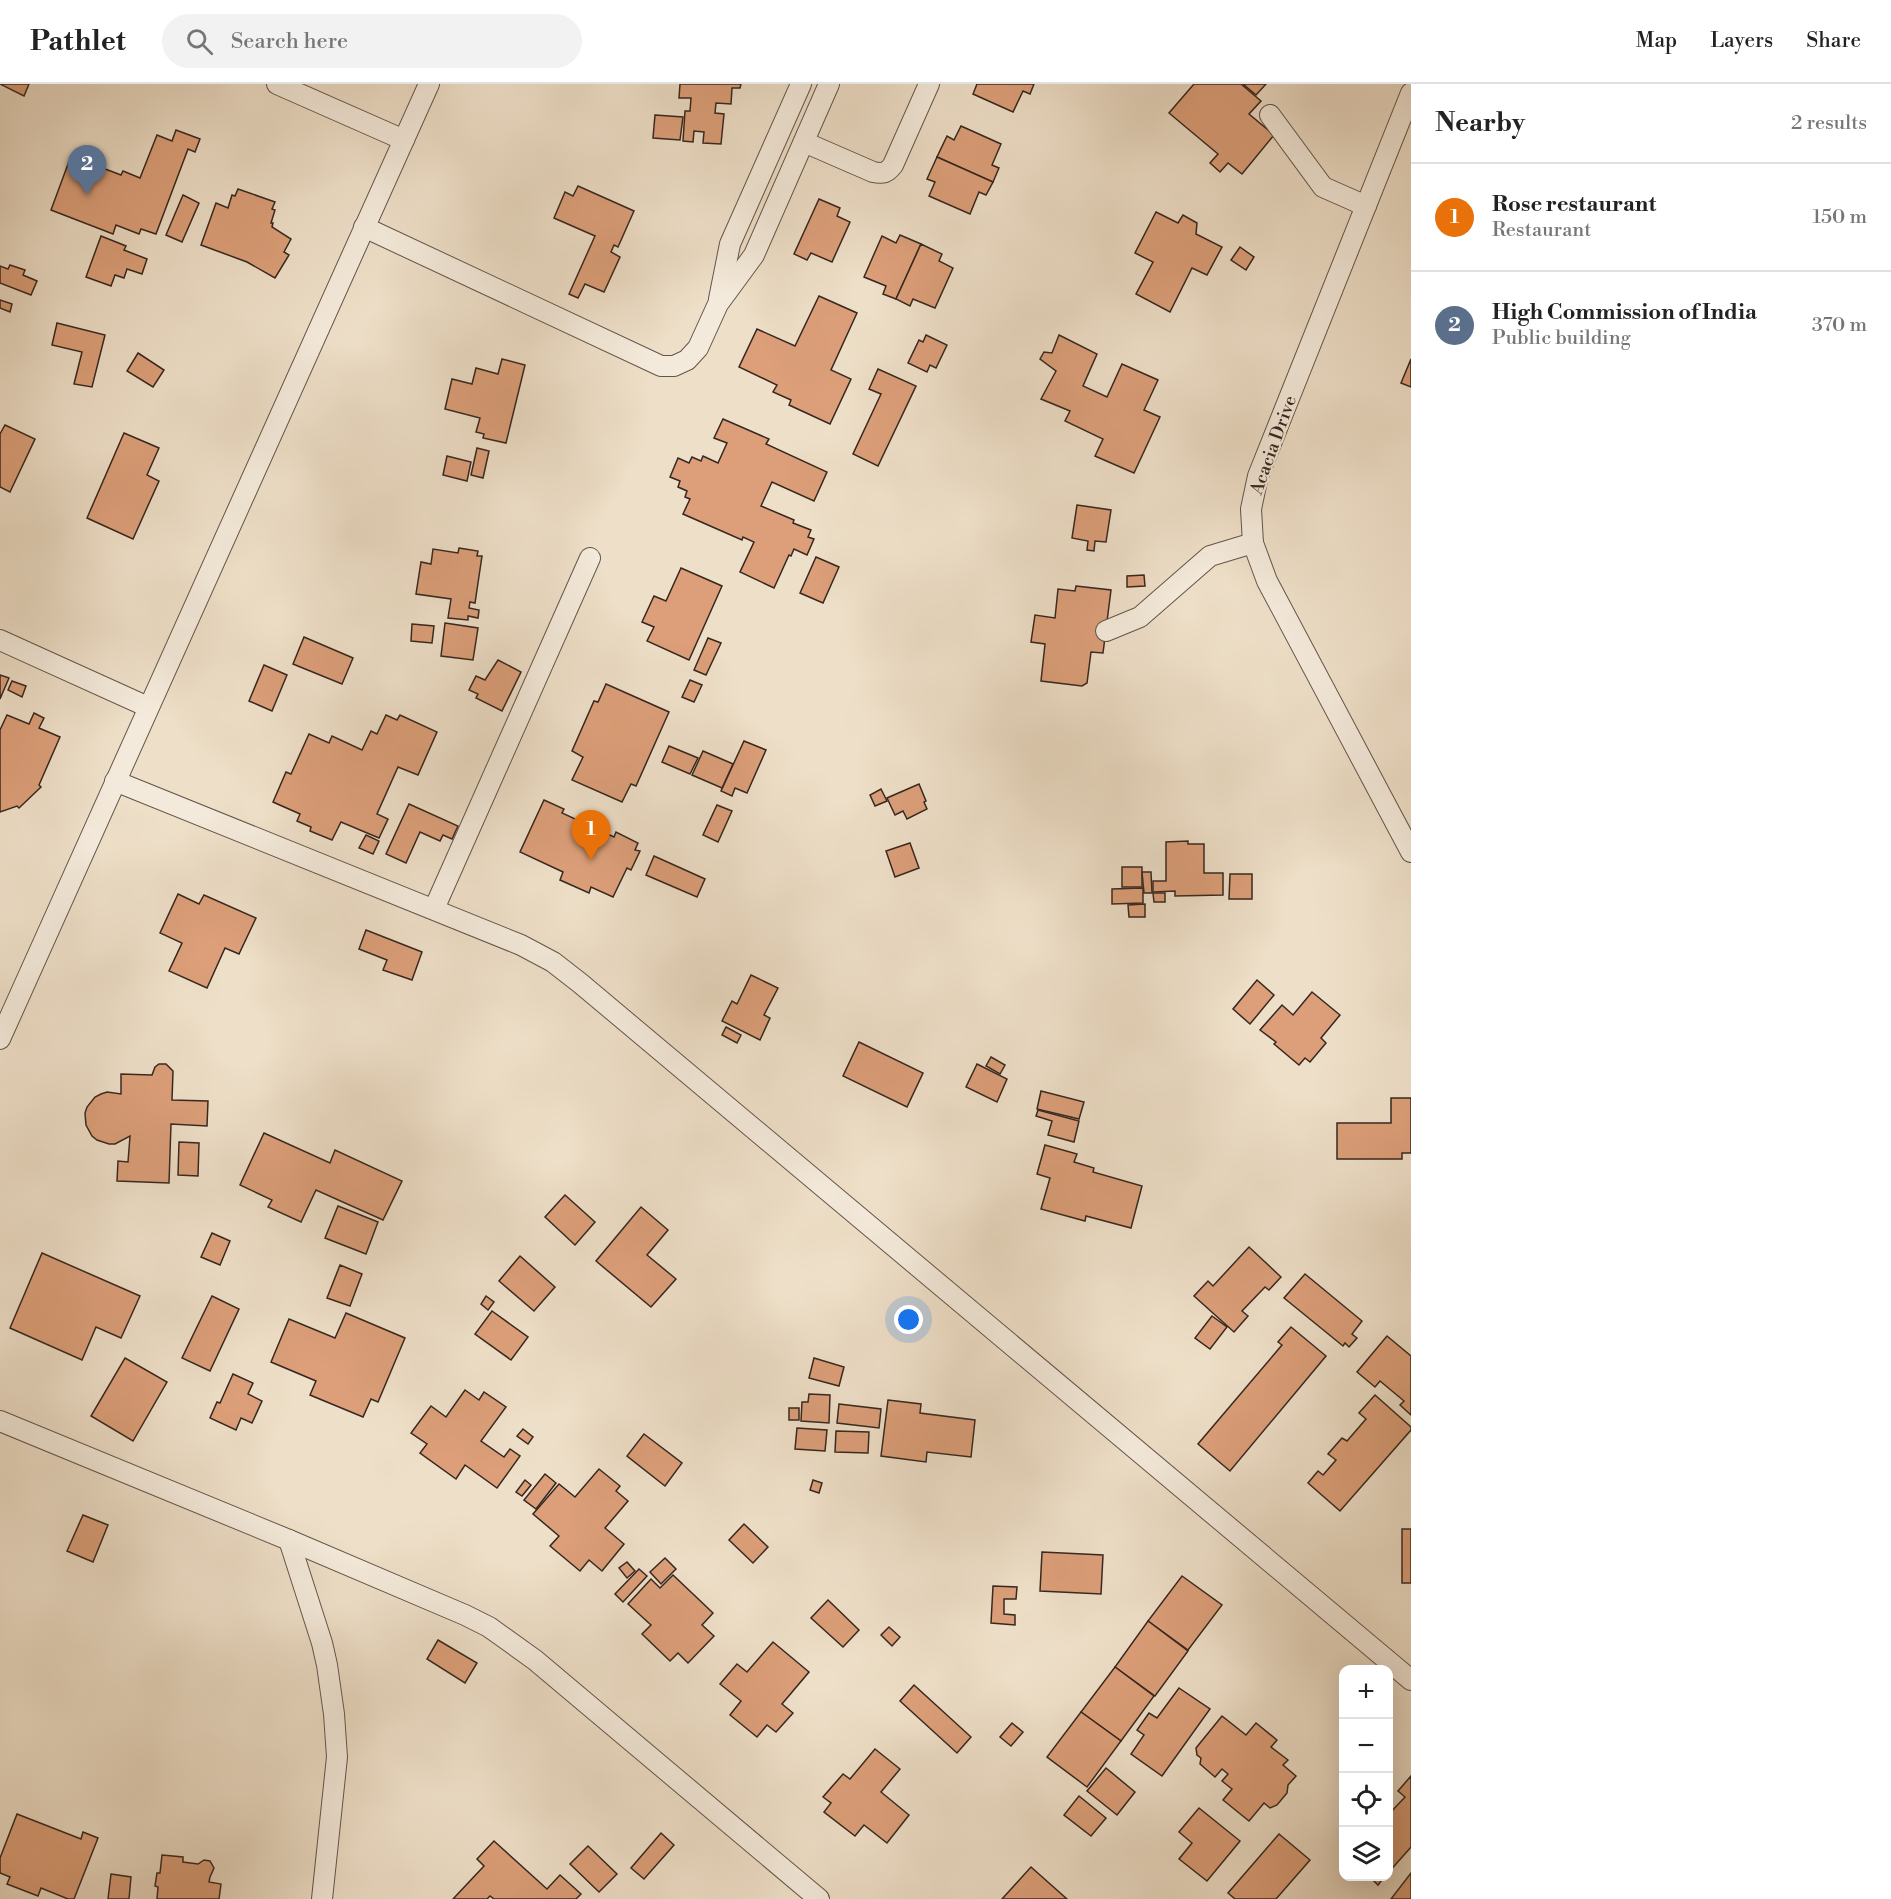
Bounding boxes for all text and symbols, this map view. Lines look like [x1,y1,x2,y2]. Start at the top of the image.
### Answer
search box [162,14,582,68]
text: Pathlet [30,24,126,59]
icon: search [183,25,216,58]
text: Search here [231,28,348,55]
text: Map [1636,28,1677,54]
text: Layers [1710,28,1773,54]
text: Share [1806,28,1861,54]
text: Nearby [1435,107,1525,139]
text: 2 results [1791,111,1867,136]
pin: 2 [68,146,106,195]
text: Rose restaurant [1492,191,1656,218]
text: 1 [1450,205,1459,230]
text: 150 m [1812,205,1867,230]
text: Restaurant [1492,218,1591,243]
text: High Commission of India [1492,299,1757,326]
text: 2 [1448,313,1461,338]
text: 370 m [1812,313,1867,338]
text: Public building [1492,326,1631,351]
street label: Acacia Drive [1245,393,1302,499]
pin: 1 [572,810,610,860]
your location [894,1305,923,1334]
map controls [1339,1665,1393,1881]
button: + [1339,1665,1393,1719]
button: − [1339,1719,1393,1773]
button: locate [1339,1773,1393,1827]
button: layers [1339,1827,1393,1881]

